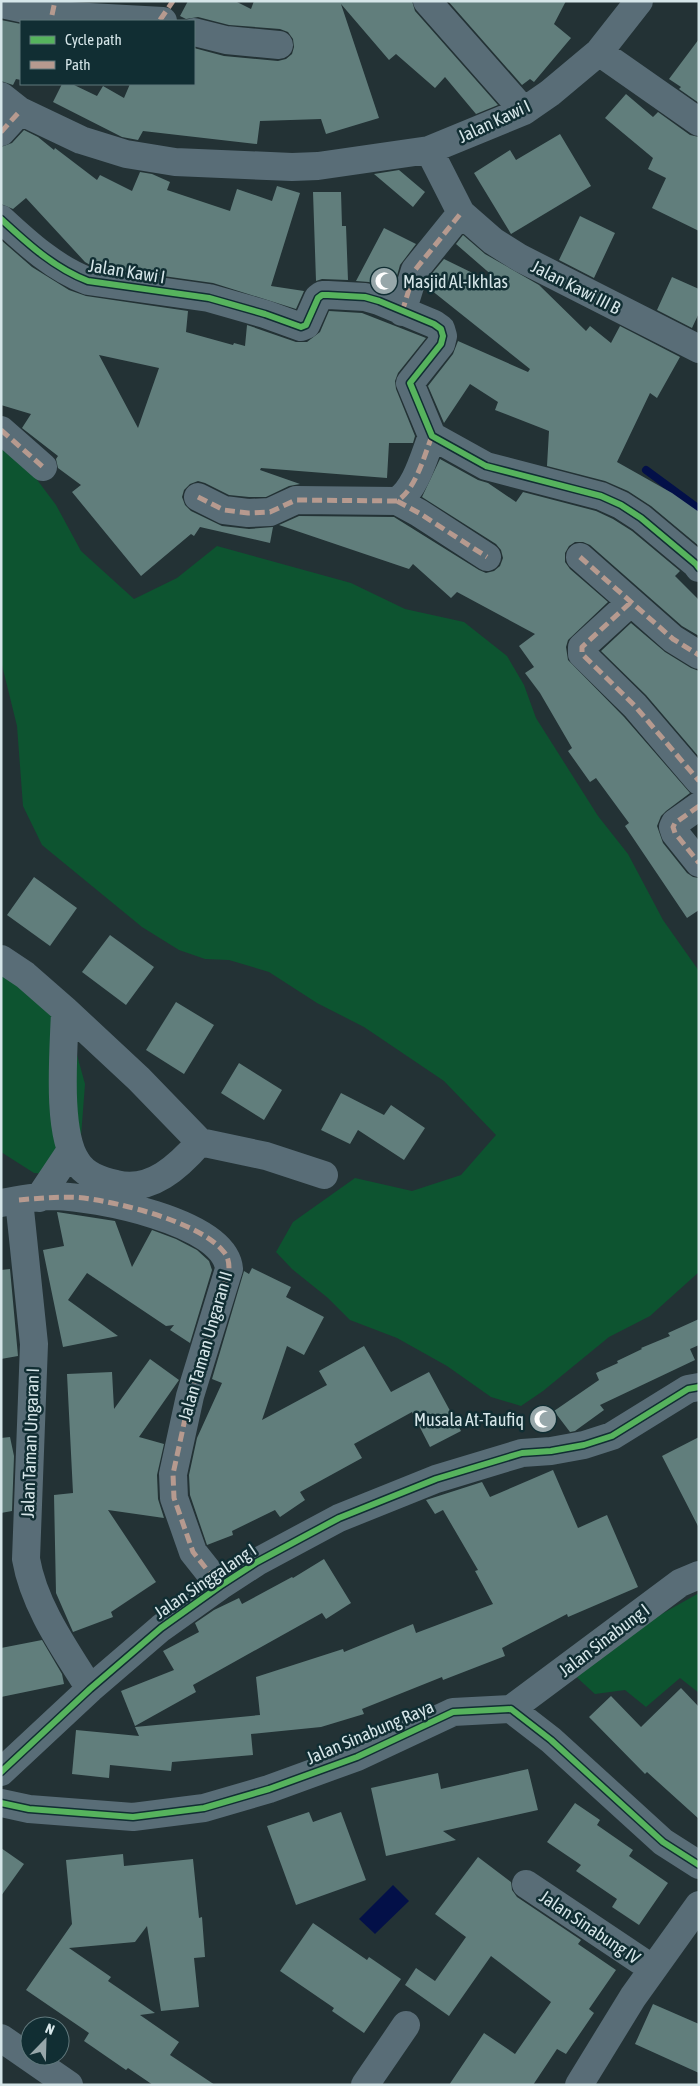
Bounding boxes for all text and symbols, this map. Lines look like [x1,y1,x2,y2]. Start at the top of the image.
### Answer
legend [20,20,195,85]
text: Cycle path [65,31,122,48]
text: Path [65,56,91,73]
street label: Jalan Kawi I [455,95,533,147]
street label: Jalan Kawi I [87,255,167,287]
street label: Jalan Kawi III B [528,256,625,319]
mosque icon: Masjid Al-Ikhlas [369,266,399,296]
place label: Masjid Al-Ikhlas [403,271,508,292]
street label: Jalan Taman Ungaran II [174,1269,236,1423]
street label: Jalan Taman Ungaran I [17,1368,43,1518]
mosque icon: Musala At-Taufiq [528,1404,558,1434]
place label: Musala At-Taufiq [414,1409,524,1430]
street label: Jalan Singgalang I [150,1539,260,1623]
street label: Jalan Sinabung I [555,1599,653,1681]
street label: Jalan Sinabung Raya [303,1696,437,1768]
street label: Jalan Sinabung IV [536,1886,644,1968]
north arrow [20,2016,70,2066]
text: N [43,2020,57,2038]

